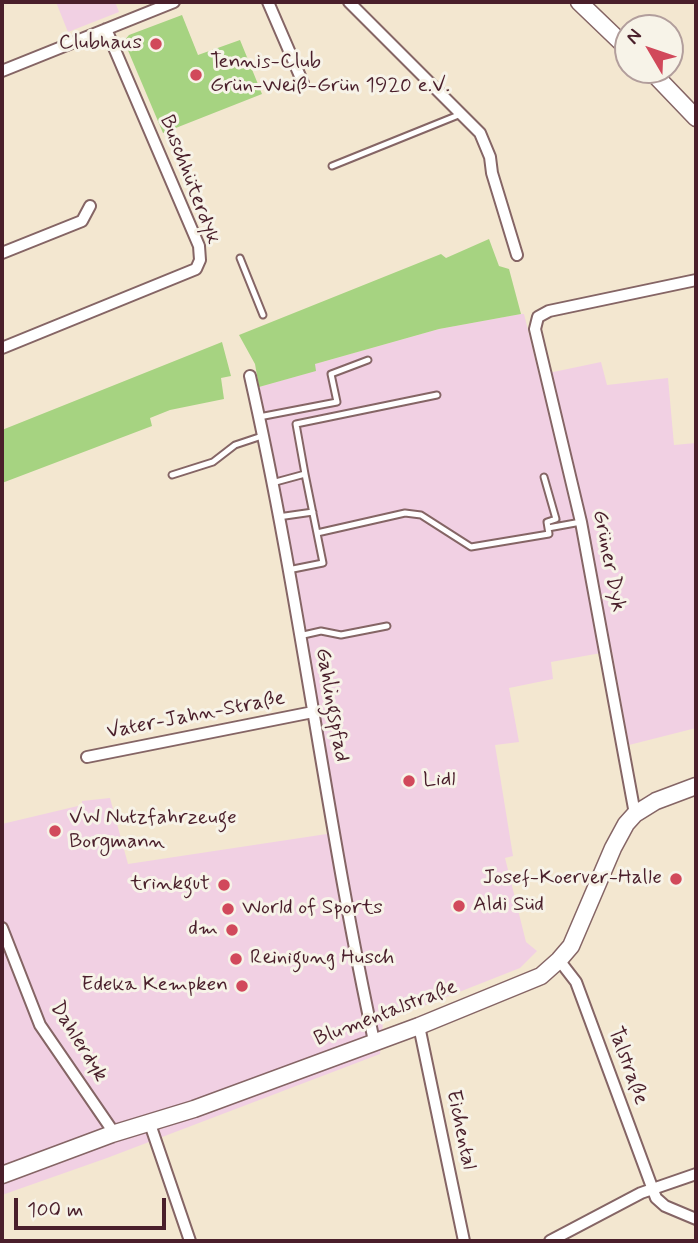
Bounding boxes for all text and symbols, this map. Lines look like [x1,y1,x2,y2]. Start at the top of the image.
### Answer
north arrow [614,14,684,84]
text: N [620,24,648,50]
place label: Clubhaus [59,31,142,57]
marker: Clubhaus [148,36,164,52]
place label: Tennis-Club Grün-Weiß-Grün 1920 e.V. [210,50,450,100]
marker: Tennis-Club Grün-Weiß-Grün 1920 e.V. [188,67,204,83]
street label: Buschhüterdyk [153,112,225,248]
street label: Grüner Dyk [586,508,630,614]
street label: Gahlingspfad [309,646,353,764]
street label: Vater-Jahn-Straße [105,686,287,746]
place label: Lidl [423,768,455,794]
marker: Lidl [401,773,417,789]
place label: VW Nutzfahrzeuge Borgmann [69,806,237,856]
marker: VW Nutzfahrzeuge Borgmann [47,823,63,839]
place label: Josef-Koerver-Halle [483,866,662,892]
marker: Josef-Koerver-Halle [668,871,684,887]
place label: trinkgut [130,872,210,898]
marker: trinkgut [216,877,232,893]
place label: Aldi Süd [473,893,544,919]
place label: World of Sports [242,896,383,922]
marker: Aldi Süd [451,898,467,914]
marker: World of Sports [220,901,236,917]
place label: dm [188,917,218,943]
marker: dm [224,922,240,938]
place label: Reinigung Husch [250,946,394,972]
marker: Reinigung Husch [228,951,244,967]
place label: Edeka Kempken [81,973,228,999]
street label: Blumentalstraße [311,975,461,1053]
marker: Edeka Kempken [234,978,250,994]
street label: Dahlerdyk [44,997,112,1087]
street label: Talstraße [601,1024,653,1108]
street label: Eichental [439,1088,481,1172]
scale bar [18,1184,170,1228]
text: 100 m [27,1196,83,1224]

